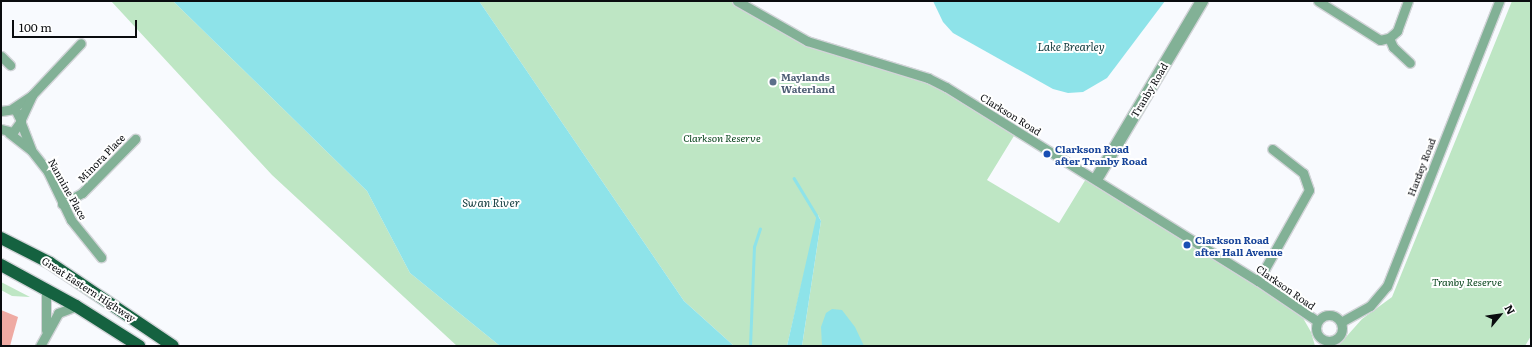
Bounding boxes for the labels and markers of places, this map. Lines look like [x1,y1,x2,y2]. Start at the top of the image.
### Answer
place label: Maylands Waterland [781,70,835,94]
marker: Maylands Waterland [768,77,778,87]
place label: Clarkson Road after Tranby Road [1055,142,1147,166]
marker: Clarkson Road after Tranby Road [1042,149,1052,159]
place label: Clarkson Road after Hall Avenue [1195,233,1283,256]
marker: Clarkson Road after Hall Avenue [1182,240,1192,250]

